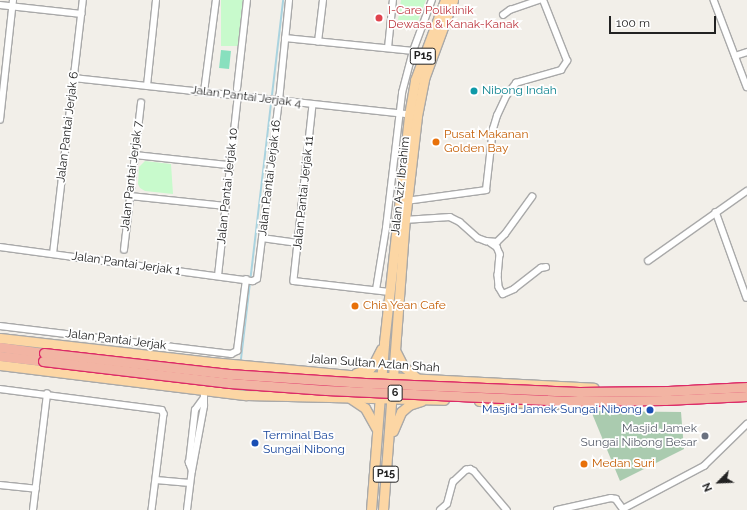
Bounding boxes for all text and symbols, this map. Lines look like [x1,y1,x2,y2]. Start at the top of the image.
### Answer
place label: I-Care Poliklinik Dewasa & Kanak-Kanak [388,4,519,32]
scale bar [611,8,718,34]
marker: I-Care Poliklinik Dewasa & Kanak-Kanak [373,12,385,24]
text: 100 m [616,16,650,30]
road number: P15 [409,47,437,65]
street label: Jalan Pantai Jerjak 6 [54,71,82,183]
street label: Jalan Pantai Jerjak 4 [190,83,302,111]
place label: Nibong Indah [482,84,557,98]
marker: Nibong Indah [469,86,479,96]
street label: Jalan Pantai Jerjak 16 [256,119,284,237]
street label: Jalan Pantai Jerjak 7 [118,120,146,232]
street label: Jalan Pantai Jerjak 10 [215,127,241,245]
place label: Pusat Makanan Golden Bay [444,128,528,156]
street label: Jalan Pantai Jerjak 11 [291,135,317,251]
street label: Jalan Aziz Ibrahim [389,136,413,236]
marker: Pusat Makanan Golden Bay [431,137,441,147]
street label: Jalan Pantai Jerjak 1 [71,249,181,279]
place label: Chia Yean Cafe [363,299,446,313]
marker: Chia Yean Cafe [350,301,360,311]
street label: Jalan Pantai Jerjak [65,327,167,353]
street label: Jalan Sultan Azlan Shah [308,352,440,376]
road number: 6 [387,384,403,402]
place label: Masjid Jamek Sungai Nibong [482,403,642,417]
marker: Masjid Jamek Sungai Nibong [645,405,655,415]
place label: Masjid Jamek Sungai Nibong Besar [580,422,697,450]
place label: Terminal Bas Sungai Nibong [263,429,345,457]
marker: Masjid Jamek Sungai Nibong Besar [700,431,710,441]
marker: Terminal Bas Sungai Nibong [250,438,260,448]
place label: Medan Suri [592,457,655,471]
marker: Medan Suri [579,459,589,469]
north arrow [699,462,739,502]
road number: P15 [372,465,400,483]
text: N [700,481,715,494]

